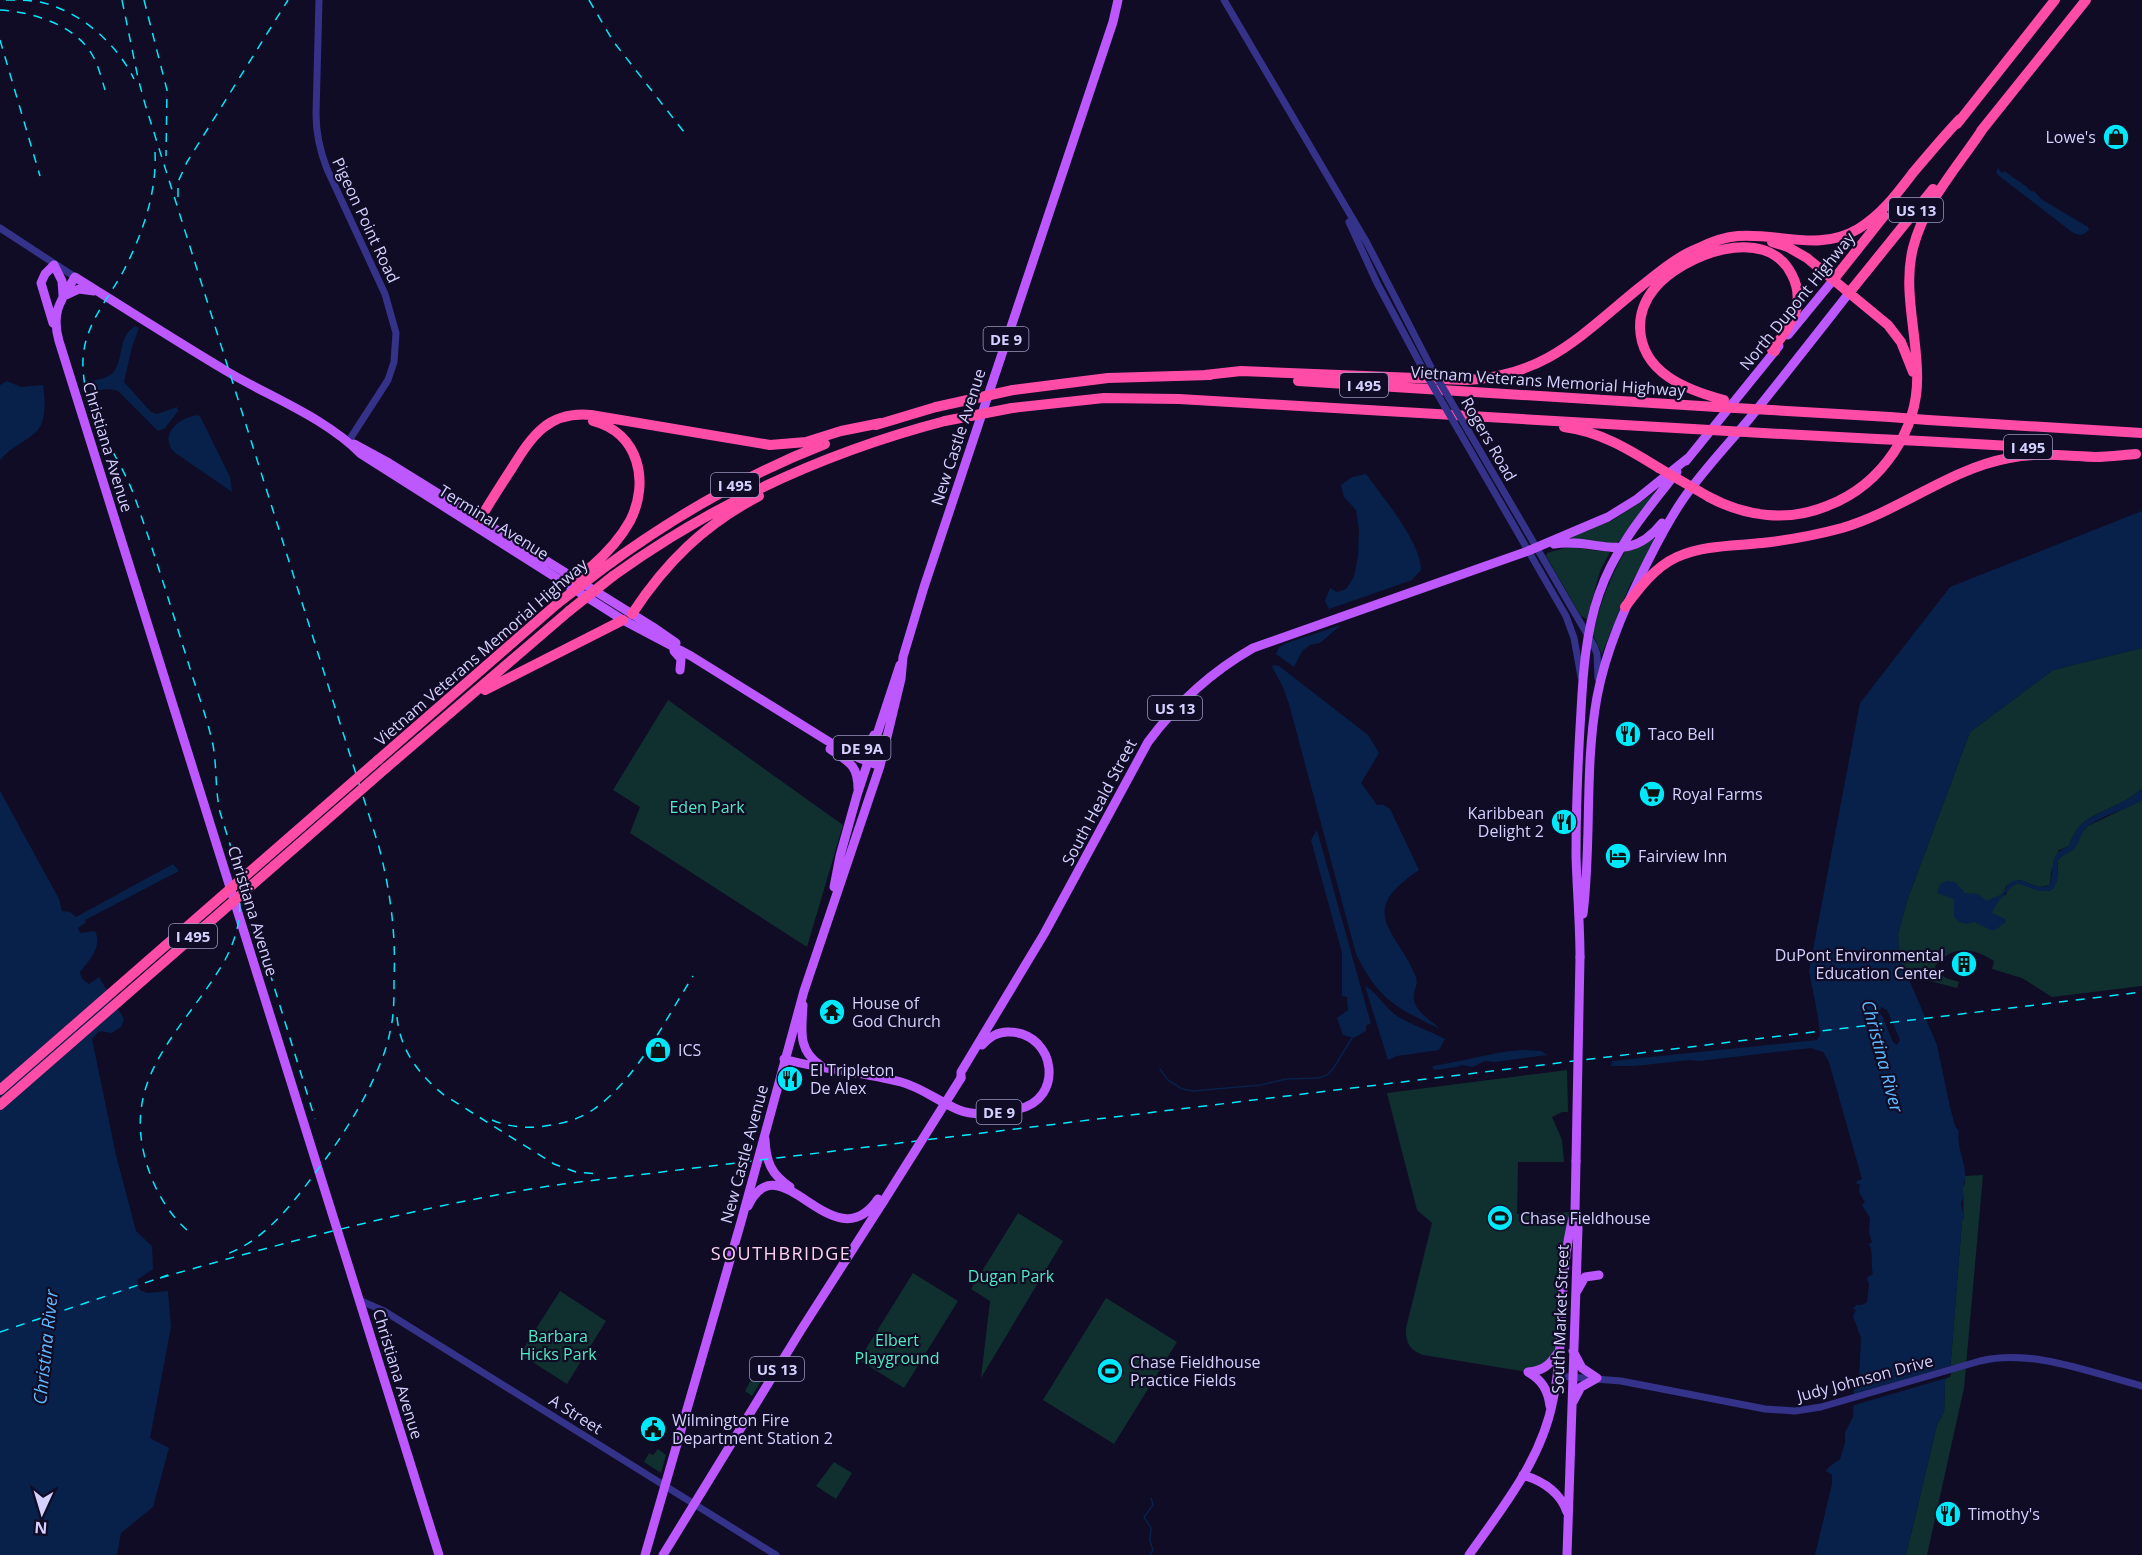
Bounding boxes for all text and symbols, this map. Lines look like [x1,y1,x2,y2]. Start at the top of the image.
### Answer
shop icon: Lowe's [2101,122,2131,152]
place label: Lowe's [2046,126,2096,148]
street label: Pigeon Point Road [327,154,405,286]
road number: US 13 [1889,198,1943,222]
street label: North Dupont Highway [1734,226,1860,375]
road number: DE 9 [984,327,1028,351]
street label: Vietnam Veterans Memorial Highway [1410,360,1687,402]
street label: New Castle Avenue [925,366,991,508]
road number: I 495 [1340,373,1388,397]
street label: Christiana Avenue [78,379,138,515]
street label: Rogers Road [1456,393,1522,485]
road number: I 495 [2004,435,2052,459]
road number: I 495 [711,473,759,497]
street label: Terminal Avenue [435,479,553,565]
street label: Vietnam Veterans Memorial Highway [370,553,593,751]
road number: US 13 [1148,696,1202,720]
restaurant icon: Taco Bell [1613,719,1643,749]
place label: Taco Bell [1648,723,1715,745]
street label: South Heald Street [1056,735,1142,869]
road number: DE 9A [834,736,890,760]
supermarket icon: Royal Farms [1637,779,1667,809]
place label: Royal Farms [1672,783,1763,805]
park label: Eden Park [669,796,745,818]
place label: Karibbean Delight 2 [1467,802,1544,842]
restaurant icon: Karibbean Delight 2 [1549,807,1579,837]
hotel icon: Fairview Inn [1603,841,1633,871]
street label: Christiana Avenue [223,843,283,979]
place label: Fairview Inn [1638,845,1727,867]
road number: I 495 [169,924,217,948]
place label: DuPont Environmental Education Center [1775,944,1944,984]
building icon: DuPont Environmental Education Center [1949,949,1979,979]
place label: House of God Church [852,992,941,1032]
temple icon: House of God Church [817,997,847,1027]
water label: Christina River [1856,997,1910,1116]
shop icon: ICS [643,1035,673,1065]
place label: ICS [678,1039,702,1061]
place label: El Tripleton De Alex [810,1059,894,1099]
restaurant icon: El Tripleton De Alex [775,1064,805,1094]
street label: New Castle Avenue [715,1082,773,1226]
road number: DE 9 [976,1100,1022,1124]
sports icon: Chase Fieldhouse [1485,1203,1515,1233]
place label: Chase Fieldhouse [1520,1207,1651,1229]
district label: SOUTHBRIDGE [711,1241,851,1265]
street label: South Market Street [1546,1244,1574,1394]
park label: Dugan Park [968,1265,1055,1287]
water label: Christina River [27,1288,63,1406]
street label: Christiana Avenue [368,1306,428,1442]
park label: Barbara Hicks Park [519,1325,597,1365]
park label: Elbert Playground [855,1329,939,1369]
street label: Judy Johnson Drive [1793,1349,1935,1407]
place label: Chase Fieldhouse Practice Fields [1130,1351,1261,1391]
sports icon: Chase Fieldhouse Practice Fields [1095,1356,1125,1386]
road number: US 13 [750,1357,804,1381]
street label: A Street [545,1389,607,1439]
place label: Wilmington Fire Department Station 2 [672,1409,833,1449]
public building icon: Wilmington Fire Department Station 2 [638,1414,668,1444]
north arrow [12,1483,72,1543]
restaurant icon: Timothy's [1933,1499,1963,1529]
place label: Timothy's [1968,1503,2040,1525]
text: N [34,1517,48,1539]

